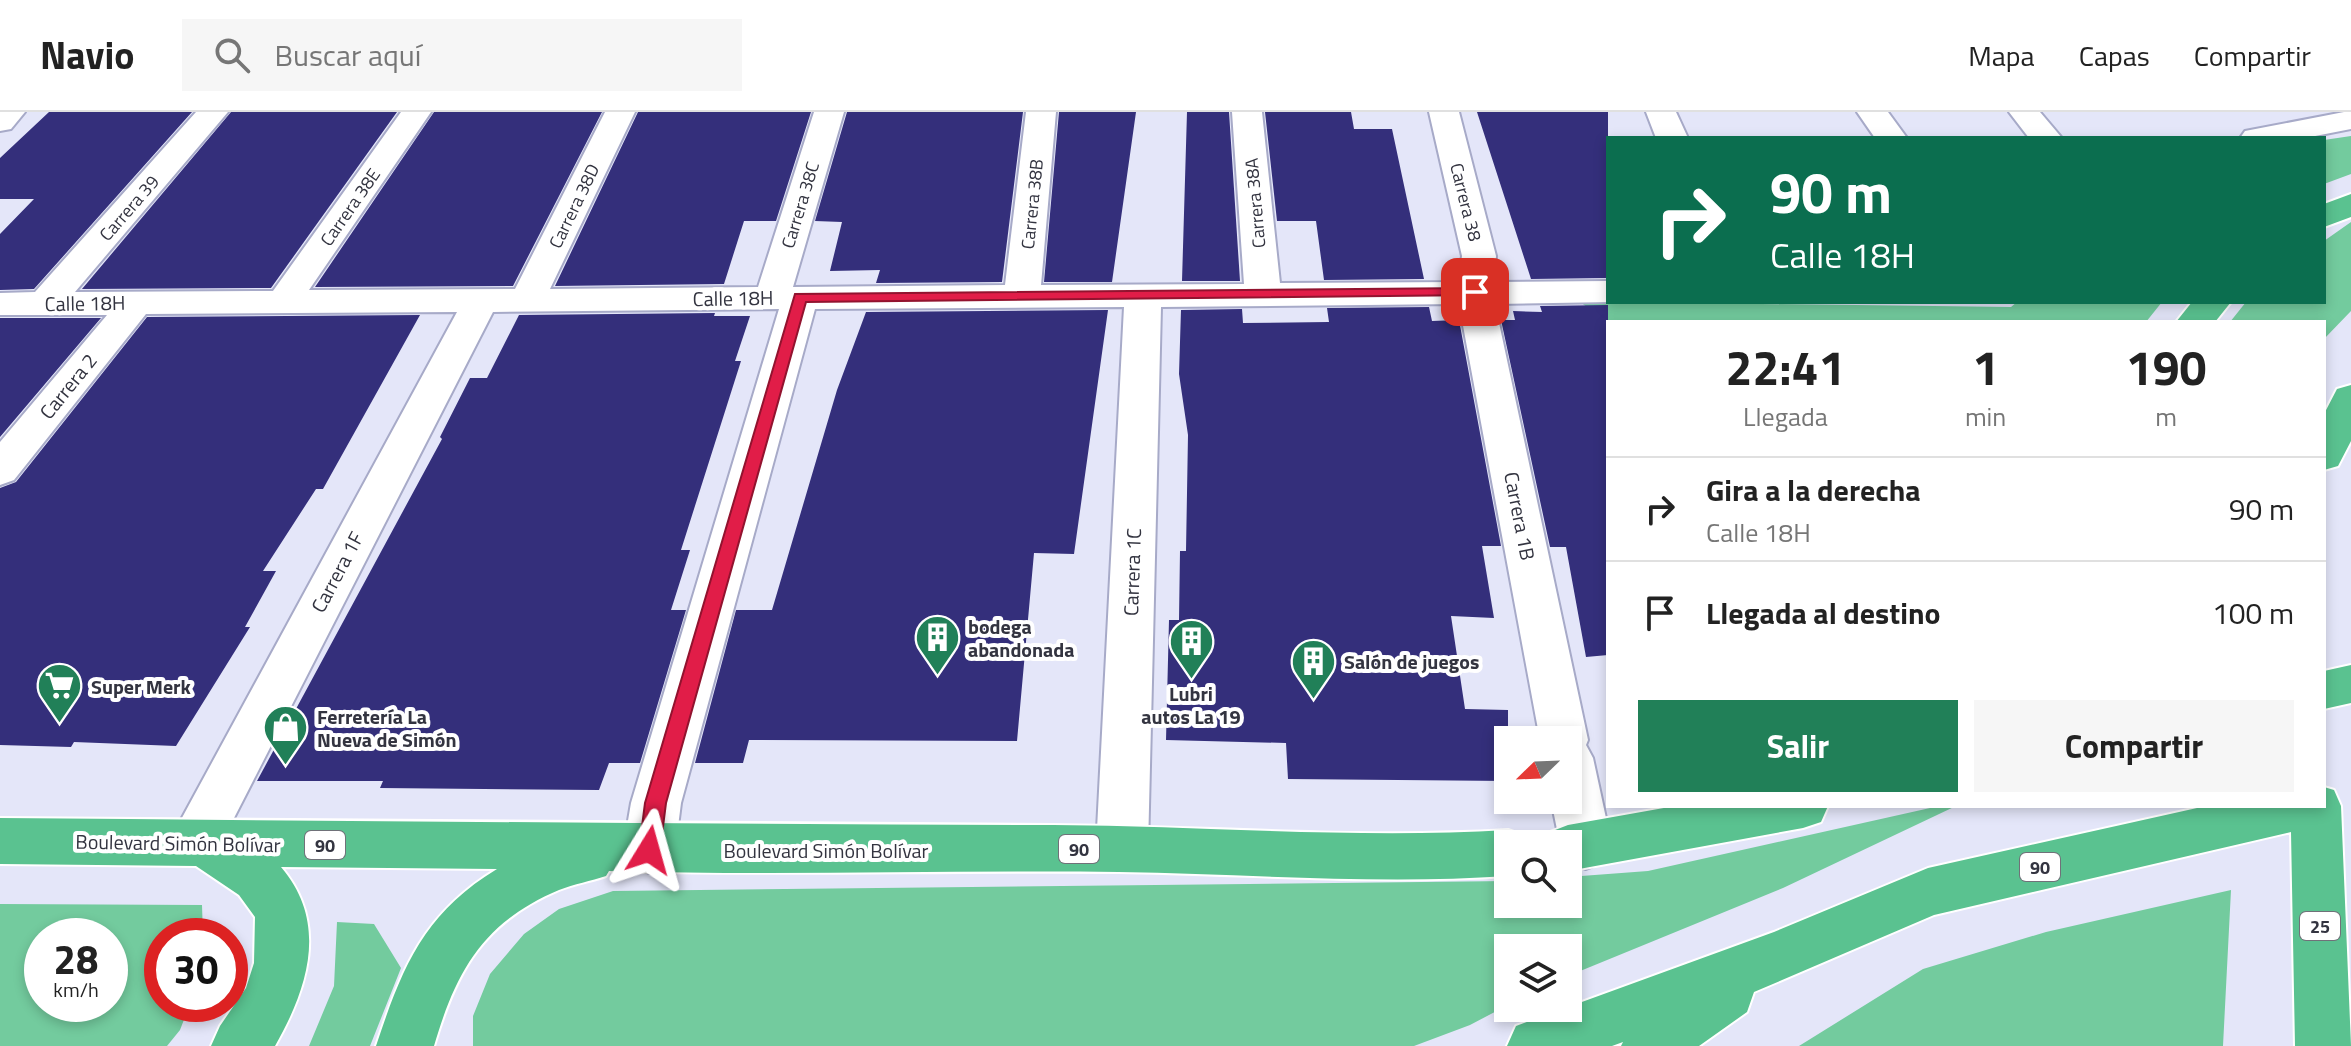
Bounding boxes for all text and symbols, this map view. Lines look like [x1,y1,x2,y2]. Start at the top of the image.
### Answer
search box [182,19,742,91]
text: Navio [40,26,134,84]
text: Buscar aquí [274,32,421,78]
icon: search [210,33,254,77]
text: Mapa [1968,34,2035,77]
text: Capas [2079,34,2150,77]
text: Compartir [2194,34,2311,77]
text: 90 m [1770,150,1892,235]
street label: Carrera 38A [1238,157,1272,249]
street label: Carrera 38C [774,158,826,252]
street label: Carrera 38B [1014,158,1050,250]
street label: Carrera 38D [542,159,606,253]
street label: Carrera 38 [1443,160,1489,244]
street label: Carrera 38E [313,163,387,251]
icon: right [1638,168,1742,272]
street label: Carrera 39 [93,169,165,247]
text: Calle 18H [1770,227,1915,282]
pin [1441,258,1509,326]
icon: arrive [1453,270,1497,314]
street label: Calle 18H [692,282,774,314]
street label: Calle 18H [44,287,126,319]
text: 22:41 [1726,331,1845,404]
text: 1 [1972,331,1999,404]
text: 190 [2126,331,2206,404]
street label: Carrera 2 [32,346,104,426]
text: Llegada [1743,397,1828,436]
text: min [1965,397,2006,436]
text: m [2155,397,2177,436]
text: Gira a la derecha [1706,467,1921,513]
street label: Carrera 1B [1496,469,1544,563]
text: 90 m [2229,486,2294,532]
icon: right [1638,487,1682,531]
text: Calle 18H [1706,513,1811,552]
street label: Carrera 1F [303,526,371,618]
street label: Carrera 1C [1115,527,1149,617]
text: Llegada al destino [1706,590,1940,636]
text: 100 m [2212,590,2294,636]
icon: arrive [1638,591,1682,635]
place label: bodega abandonada [968,611,1074,665]
building icon: bodega abandonada [913,613,961,676]
building icon: Lubri autos La 19 [1167,617,1215,680]
building icon: Salón de juegos [1289,637,1337,700]
place label: Salón de juegos [1344,646,1479,677]
supermarket icon: Super Merk [36,662,84,725]
place label: Super Merk [91,671,192,702]
place label: Lubri autos La 19 [1141,678,1241,732]
button: Salir [1638,700,1958,792]
button: Compartir [1974,700,2294,792]
place label: Ferretería La Nueva de Simón [317,701,457,755]
shop icon: Ferretería La Nueva de Simón [262,703,310,766]
north arrow [1494,726,1582,814]
map controls [1494,726,1582,1022]
position arrow [607,808,691,892]
street label: Boulevard Simón Bolívar [75,826,281,860]
button: search [1494,830,1582,918]
road number: 90 [305,831,345,859]
street label: Boulevard Simón Bolívar [723,835,929,866]
road number: 90 [1059,835,1099,863]
road number: 90 [2020,853,2060,881]
road number: 25 [2300,912,2340,940]
speed limit sign: 30 [144,918,248,1022]
text: 28 [54,929,98,990]
button: layers [1494,934,1582,1022]
text: km/h [53,974,99,1005]

